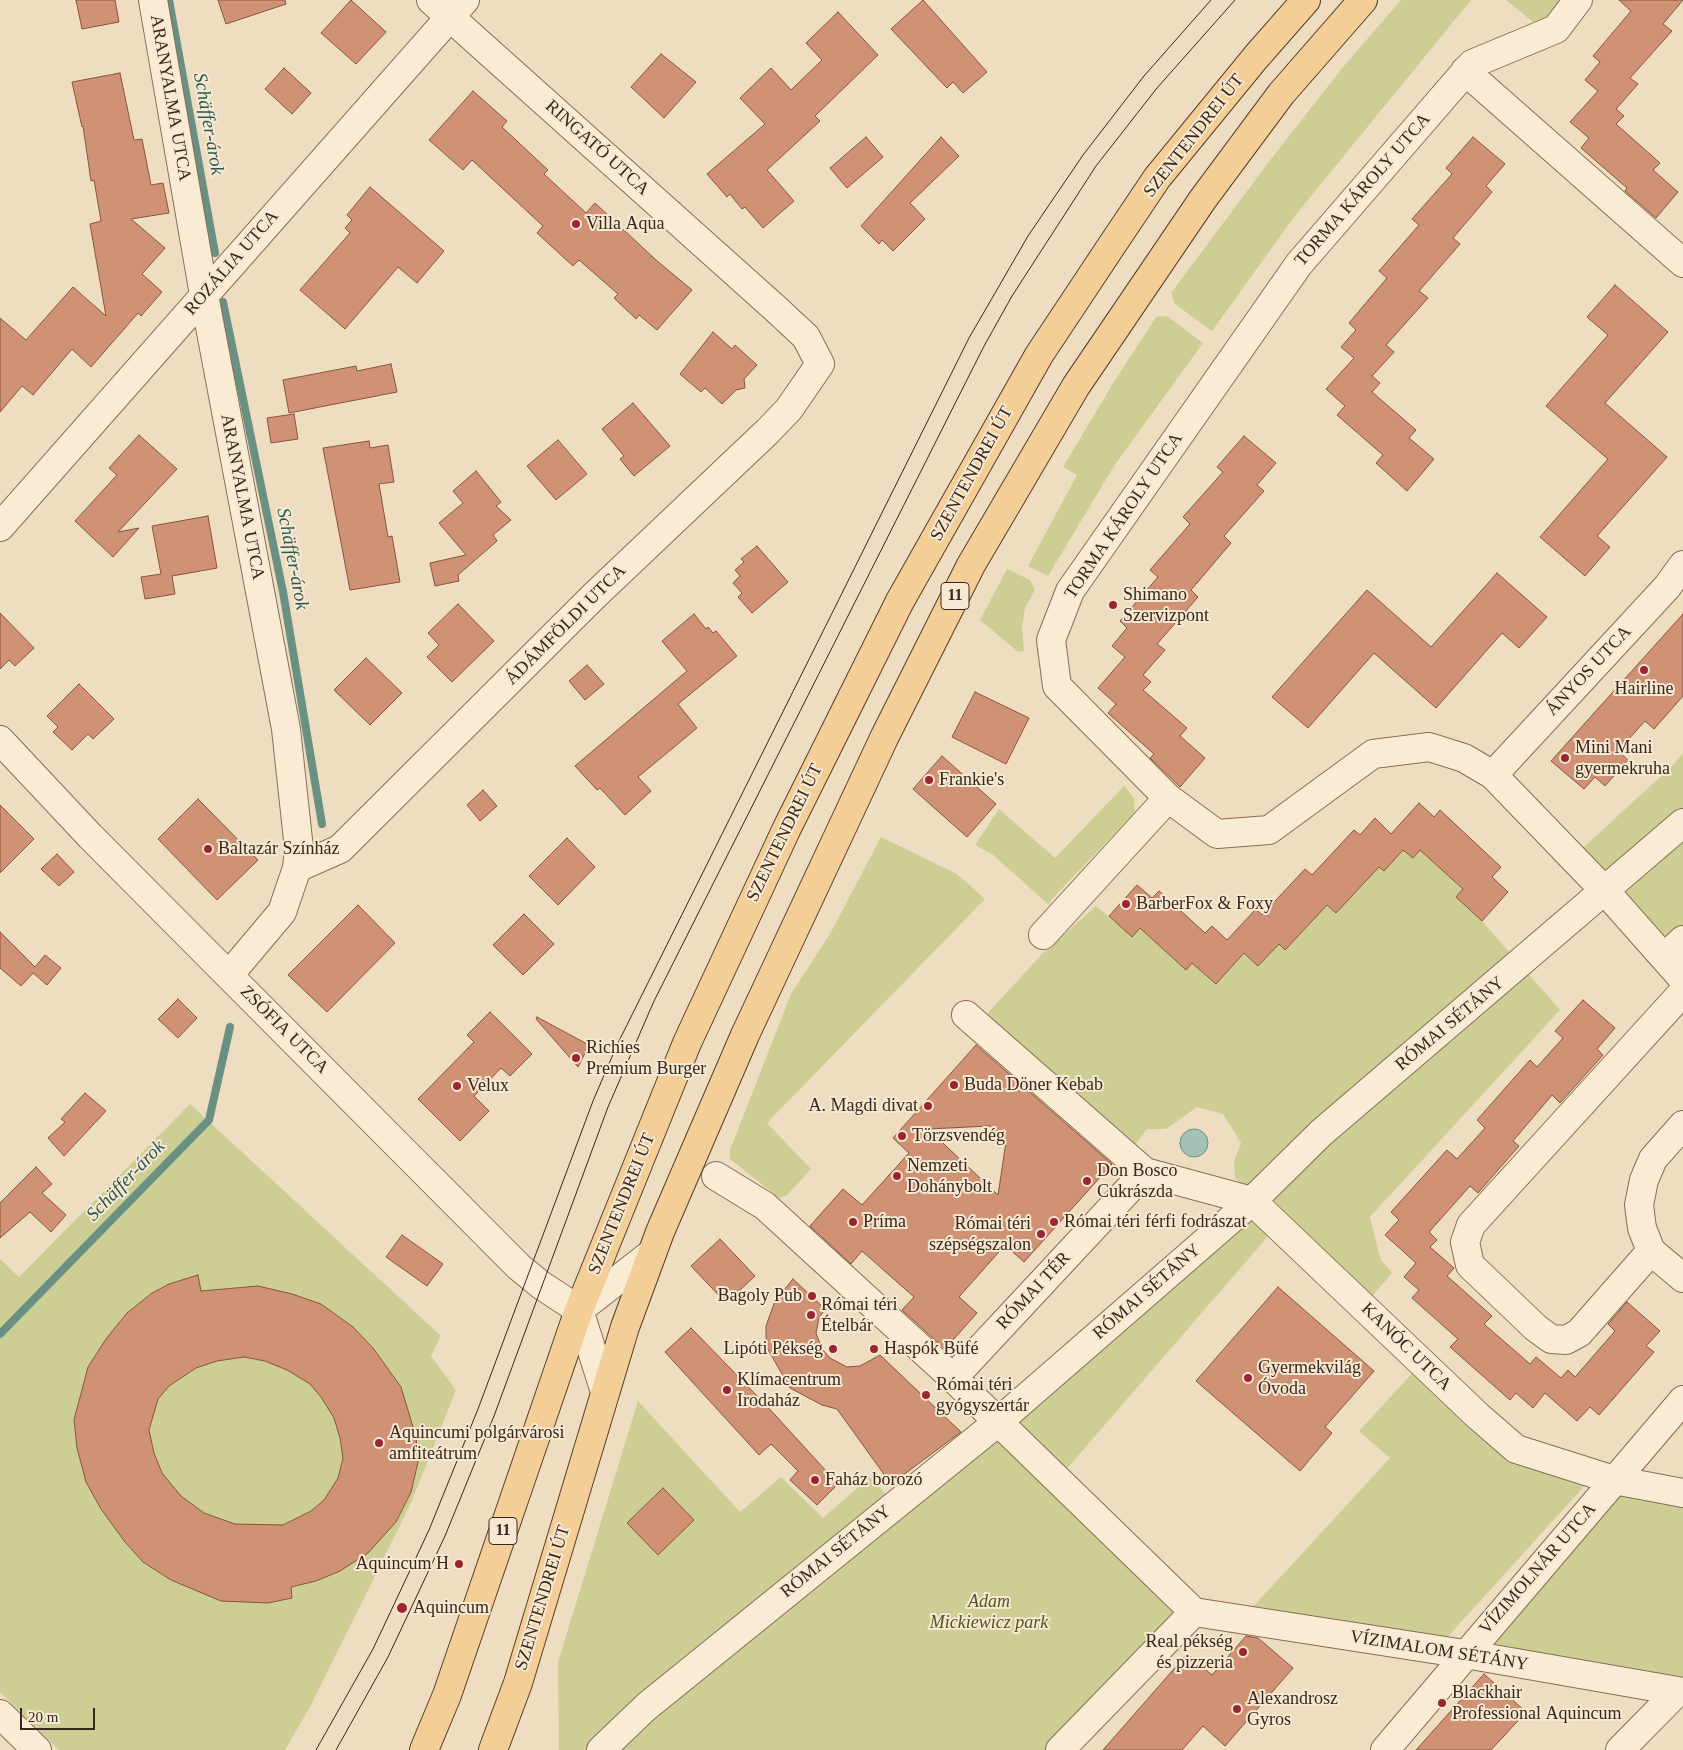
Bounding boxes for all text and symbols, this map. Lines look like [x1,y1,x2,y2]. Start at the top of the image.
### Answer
street label: ARANYALMA UTCA [145,13,195,183]
street label: SZENTENDREI ÚT [1139,70,1249,202]
water label: Schäffer-árok [188,71,228,177]
street label: RINGATÓ UTCA [541,96,653,200]
street label: TORMA KÁROLY UTCA [1291,109,1435,271]
street label: ROZÁLIA UTCA [180,206,284,320]
place label: Villa Aqua [586,213,664,235]
marker: Villa Aqua [570,218,582,230]
street label: SZENTENDREI ÚT [926,403,1018,545]
street label: ARANYALMA UTCA [215,412,269,582]
street label: TORMA KÁROLY UTCA [1060,429,1188,603]
water label: Schäffer-árok [271,506,313,612]
street label: ÁDÁMFÖLDI UTCA [501,560,631,690]
road number: 11 [941,582,969,610]
place label: Shimano Szervizpont [1123,584,1209,626]
marker: Shimano Szervizpont [1107,599,1119,611]
street label: ÁNYOS UTCA [1542,621,1636,721]
marker: Hairline [1638,664,1650,676]
place label: Hairline [1615,678,1673,700]
place label: Mini Mani gyermekruha [1575,737,1670,780]
marker: Mini Mani gyermekruha [1559,752,1571,764]
street label: SZENTENDREI ÚT [742,761,828,905]
place label: Frankie's [939,769,1004,791]
marker: Frankie's [923,774,935,786]
place label: Baltazár Színház [218,838,339,860]
marker: Baltazár Színház [202,843,214,855]
place label: BarberFox & Foxy [1136,893,1273,915]
marker: BarberFox & Foxy [1120,898,1132,910]
street label: RÓMAI SÉTÁNY [1391,972,1509,1076]
street label: ZSÓFIA UTCA [235,981,333,1079]
place label: Richies Premium Burger [586,1037,706,1080]
marker: Richies Premium Burger [570,1052,582,1064]
place label: Buda Döner Kebab [964,1074,1103,1096]
place label: Velux [467,1075,509,1097]
marker: Buda Döner Kebab [948,1079,960,1091]
marker: Velux [451,1080,463,1092]
place label: A. Magdi divat [809,1095,918,1117]
marker: A. Magdi divat [922,1100,934,1112]
place label: Törzsvendég [912,1125,1005,1147]
street label: SZENTENDREI ÚT [584,1130,660,1278]
marker: Törzsvendég [896,1130,908,1142]
water label: Schäffer-árok [82,1136,170,1226]
place label: Nemzeti Dohánybolt [907,1155,992,1198]
place label: Don Bosco Cukrászda [1097,1160,1177,1202]
marker: Nemzeti Dohánybolt [891,1170,903,1182]
marker: Don Bosco Cukrászda [1081,1175,1093,1187]
place label: Príma [863,1211,906,1233]
place label: Római téri férfi fodrászat [1064,1211,1246,1233]
place label: Római téri szépségszalon [929,1213,1031,1256]
marker: Príma [847,1216,859,1228]
marker: Római téri férfi fodrászat [1048,1216,1060,1228]
marker: Római téri szépségszalon [1035,1228,1047,1240]
street label: RÓMAI SÉTÁNY [1089,1239,1205,1345]
street label: RÓMAI TÉR [993,1248,1075,1334]
place label: Bagoly Pub [717,1285,802,1307]
marker: Bagoly Pub [806,1290,818,1302]
place label: Római téri Ételbár [821,1294,897,1336]
street label: KANÓC UTCA [1356,1298,1456,1396]
marker: Római téri Ételbár [805,1309,817,1321]
place label: Lipóti Pékség [724,1338,823,1360]
place label: Haspók Büfé [884,1338,978,1360]
marker: Lipóti Pékség [827,1343,839,1355]
marker: Haspók Büfé [868,1343,880,1355]
place label: Gyermekvilág Óvoda [1258,1357,1361,1400]
place label: Klímacentrum Irodaház [737,1369,841,1412]
marker: Gyermekvilág Óvoda [1242,1372,1254,1384]
place label: Római téri gyógyszertár [936,1374,1029,1416]
marker: Klímacentrum Irodaház [721,1384,733,1396]
marker: Római téri gyógyszertár [920,1389,932,1401]
place label: Aquincumi polgárvárosi amfiteátrum [389,1422,564,1465]
marker: Aquincumi polgárvárosi amfiteátrum [373,1437,385,1449]
place label: Faház borozó [825,1469,922,1491]
marker: Faház borozó [809,1474,821,1486]
street label: VÍZIMOLNÁR UTCA [1475,1499,1601,1639]
street label: RÓMAI SÉTÁNY [777,1501,895,1603]
road number: 11 [489,1518,517,1544]
street label: SZENTENDREI ÚT [511,1523,575,1673]
place label: Aquincum H [356,1553,449,1575]
marker: Aquincum H [453,1558,465,1570]
park label: Adam Mickiewicz park [930,1591,1048,1634]
place label: Aquincum [413,1597,489,1619]
marker: Aquincum [395,1601,409,1615]
street label: VÍZIMALOM SÉTÁNY [1348,1626,1530,1676]
place label: Real pékség és pizzeria [1146,1631,1233,1674]
marker: Real pékség és pizzeria [1237,1646,1249,1658]
place label: Blackhair Professional Aquincum [1452,1682,1621,1725]
place label: Alexandrosz Gyros [1247,1688,1338,1730]
marker: Blackhair Professional Aquincum [1436,1697,1448,1709]
scale bar [22,1698,98,1730]
marker: Alexandrosz Gyros [1231,1703,1243,1715]
text: 20 m [28,1709,58,1725]

